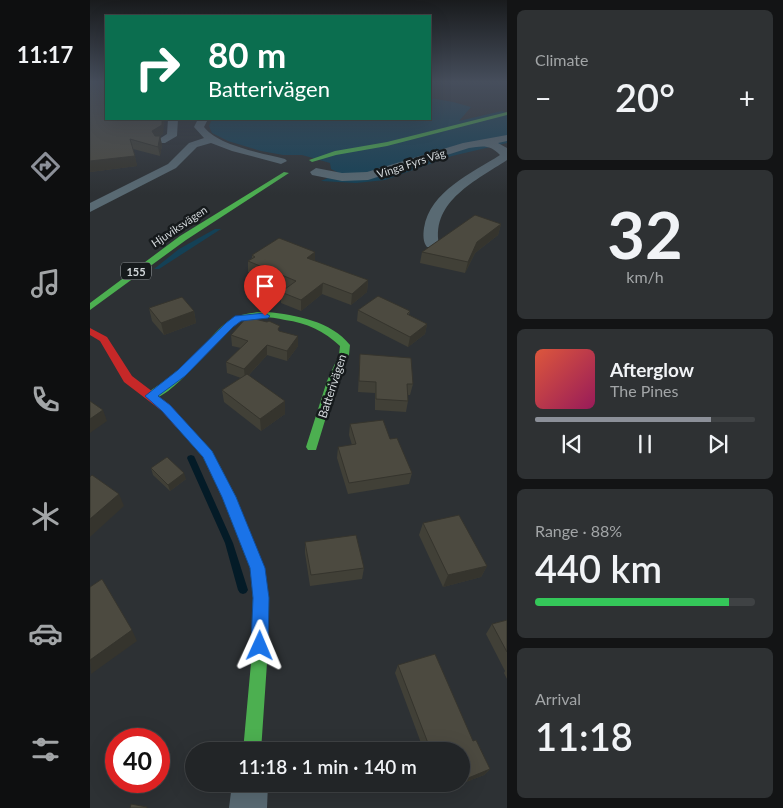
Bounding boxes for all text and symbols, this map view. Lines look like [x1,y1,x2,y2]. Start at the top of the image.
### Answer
text: 80 m [208,33,286,75]
icon: right [125,35,190,100]
text: 11:17 [17,41,73,68]
text: Climate [535,50,588,69]
text: 20° [615,74,675,120]
text: Batterivägen [208,75,330,102]
text: − [535,81,551,115]
text: + [739,81,755,115]
street label: Vinga Fyrs Väg [375,146,447,180]
icon: directions [28,149,63,184]
text: 32 [607,195,683,273]
street label: Hjuviksvägen [149,203,209,249]
road number: 155 [121,262,151,280]
pin [244,265,286,316]
icon: music [28,266,63,301]
text: km/h [626,267,664,286]
icon: arrive [251,272,279,300]
street label: Batterivägen [315,352,349,420]
text: Afterglow [610,358,694,381]
text: The Pines [610,381,679,400]
icon: phone [28,382,63,417]
icon: previous [558,430,586,458]
icon: pause [631,430,659,458]
icon: next [704,430,732,458]
icon: climate [28,499,63,534]
text: Range · 88% [535,521,622,540]
text: 440 km [535,545,662,591]
icon: car [28,616,63,651]
position arrow [233,619,285,671]
text: Arrival [535,689,581,708]
text: 11:18 [535,713,633,759]
speed limit sign: 40 [105,728,170,793]
icon: filters [28,732,63,767]
text: 11:18 · 1 min · 140 m [238,755,417,778]

